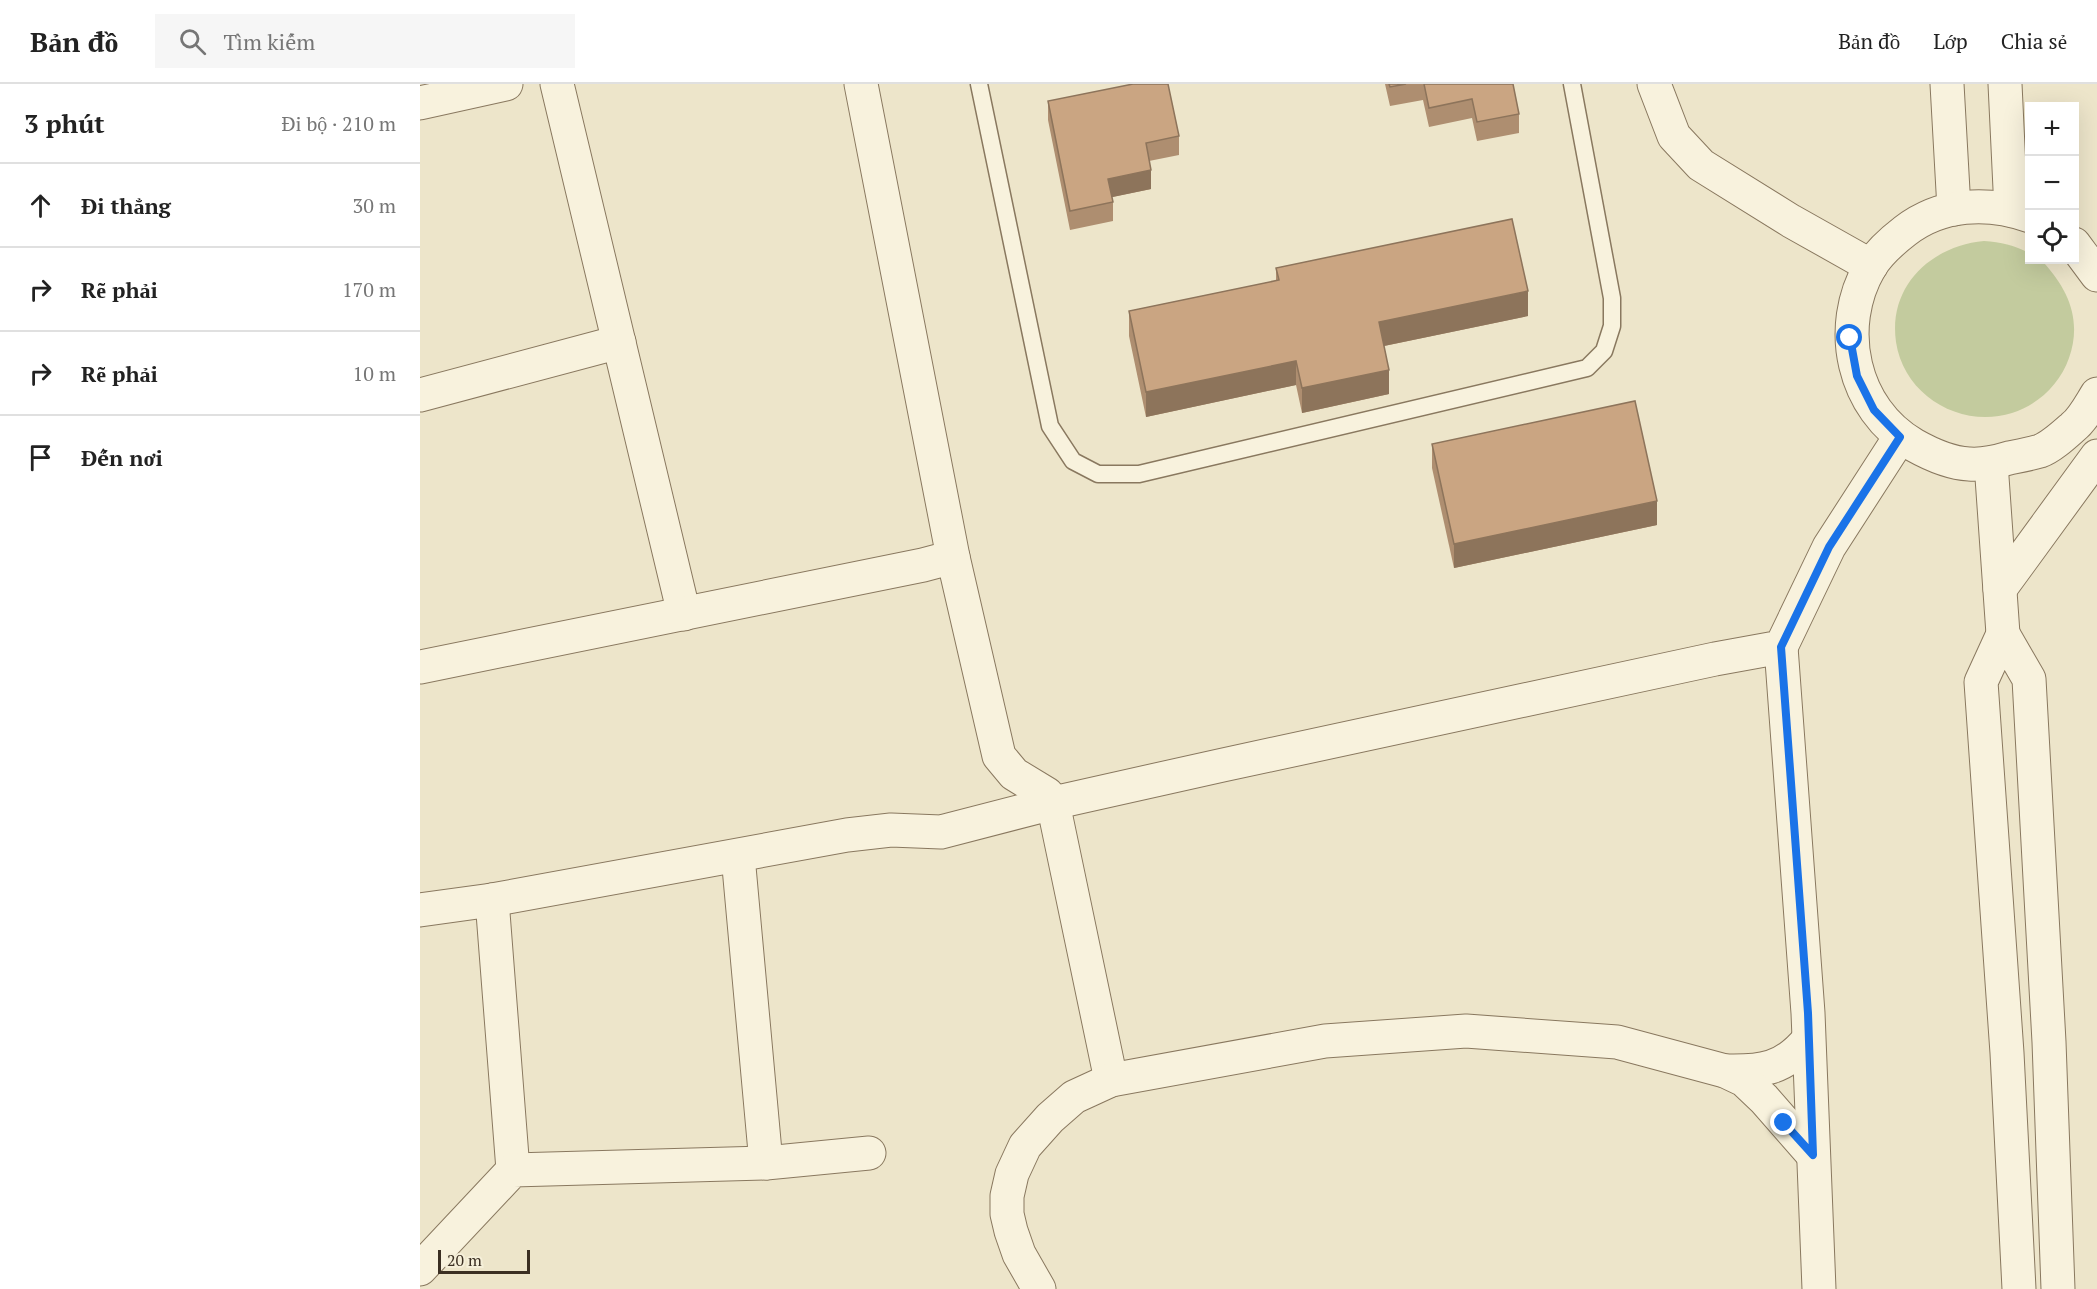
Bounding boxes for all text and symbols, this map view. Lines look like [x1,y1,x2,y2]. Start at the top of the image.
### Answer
search box [155,14,575,68]
text: Bản đồ [30,23,119,60]
icon: search [176,25,209,58]
text: Tìm kiếm [224,27,315,56]
text: Bản đồ [1838,27,1900,55]
text: Lớp [1933,27,1968,55]
text: Chia sẻ [2001,27,2067,55]
map controls [2025,102,2079,264]
button: + [2025,102,2079,156]
text: 3 phút [24,106,105,140]
text: Đi bộ · 210 m [281,110,396,137]
button: − [2025,156,2079,210]
icon: ahead [24,189,57,222]
text: Đi thẳng [81,191,171,220]
text: 30 m [353,192,396,219]
button: locate [2025,210,2079,264]
icon: right [24,273,57,306]
text: Rẽ phải [81,275,158,304]
text: 170 m [342,276,396,303]
route start [1836,324,1862,350]
icon: right [24,357,57,390]
text: Rẽ phải [81,359,158,388]
text: 10 m [353,360,396,387]
icon: arrive [24,441,57,474]
text: Đến nơi [81,443,163,472]
route end [1770,1109,1796,1135]
scale bar [438,1247,530,1274]
text: 20 m [447,1249,482,1271]

